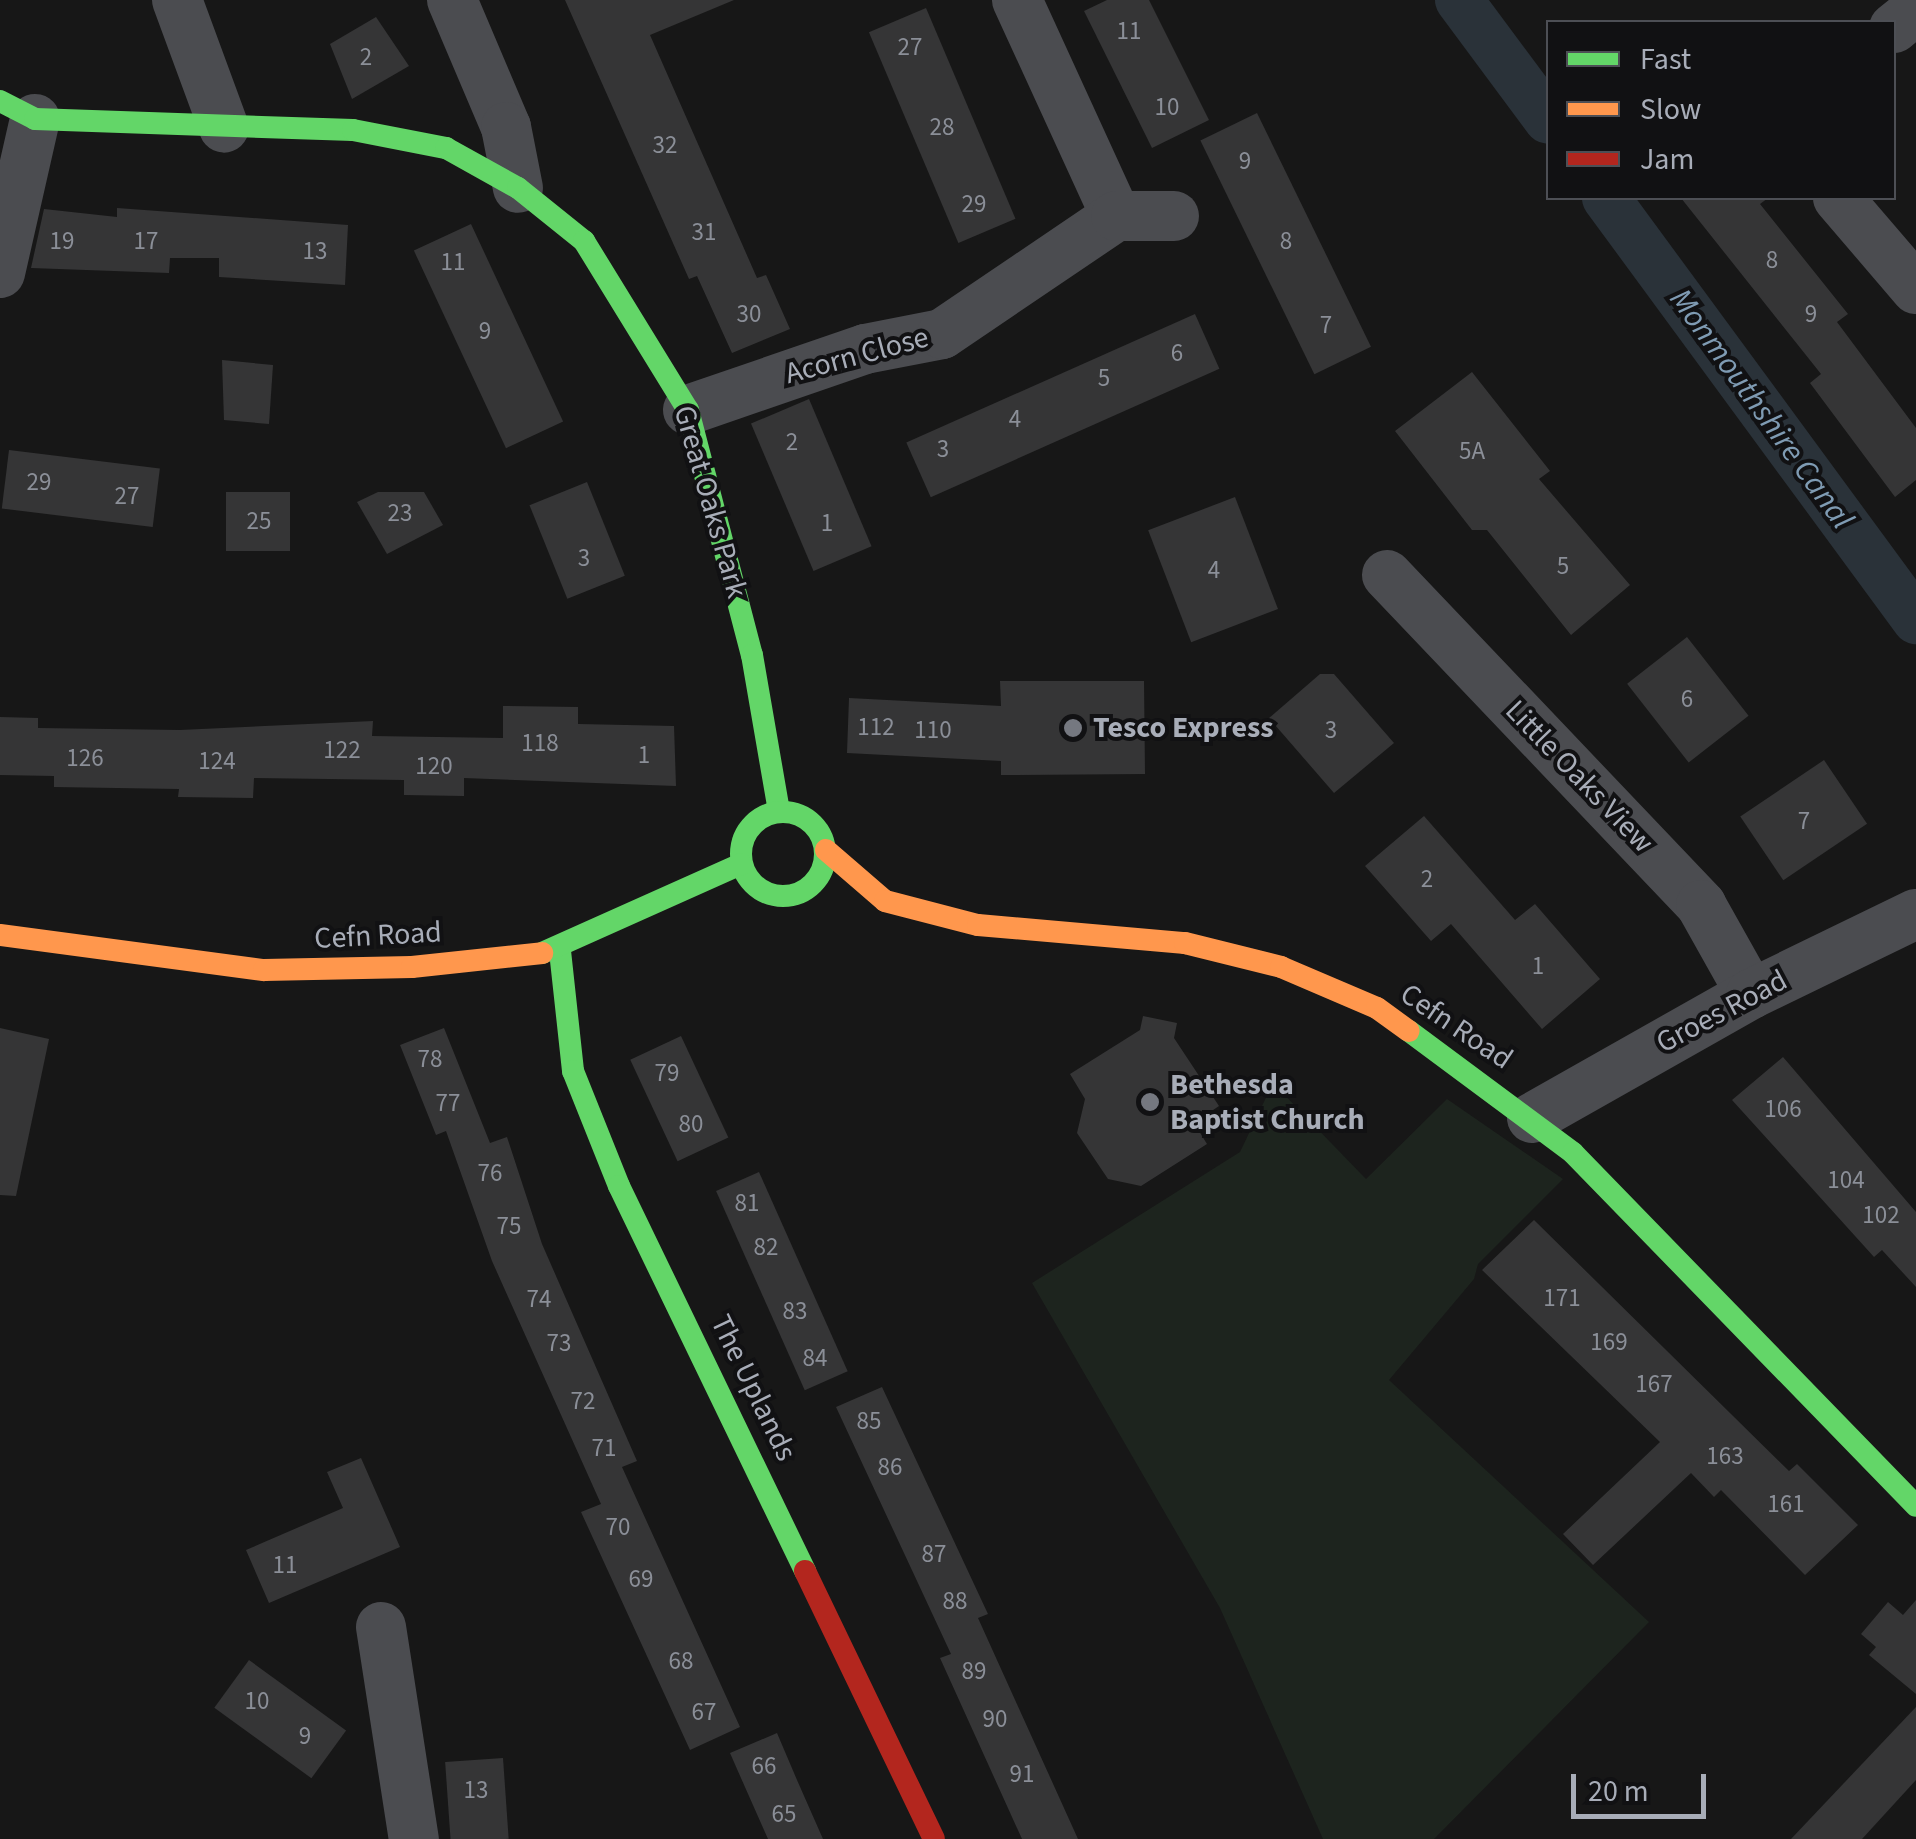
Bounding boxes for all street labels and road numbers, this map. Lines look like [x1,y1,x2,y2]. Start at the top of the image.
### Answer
street label: Acorn Close [781,320,933,392]
street label: Great Oaks Park [665,402,755,602]
street label: Little Oaks View [1497,693,1661,861]
street label: Cefn Road [313,915,443,957]
street label: Groes Road [1651,963,1793,1061]
street label: Cefn Road [1393,976,1519,1078]
street label: The Uplands [702,1309,804,1467]

